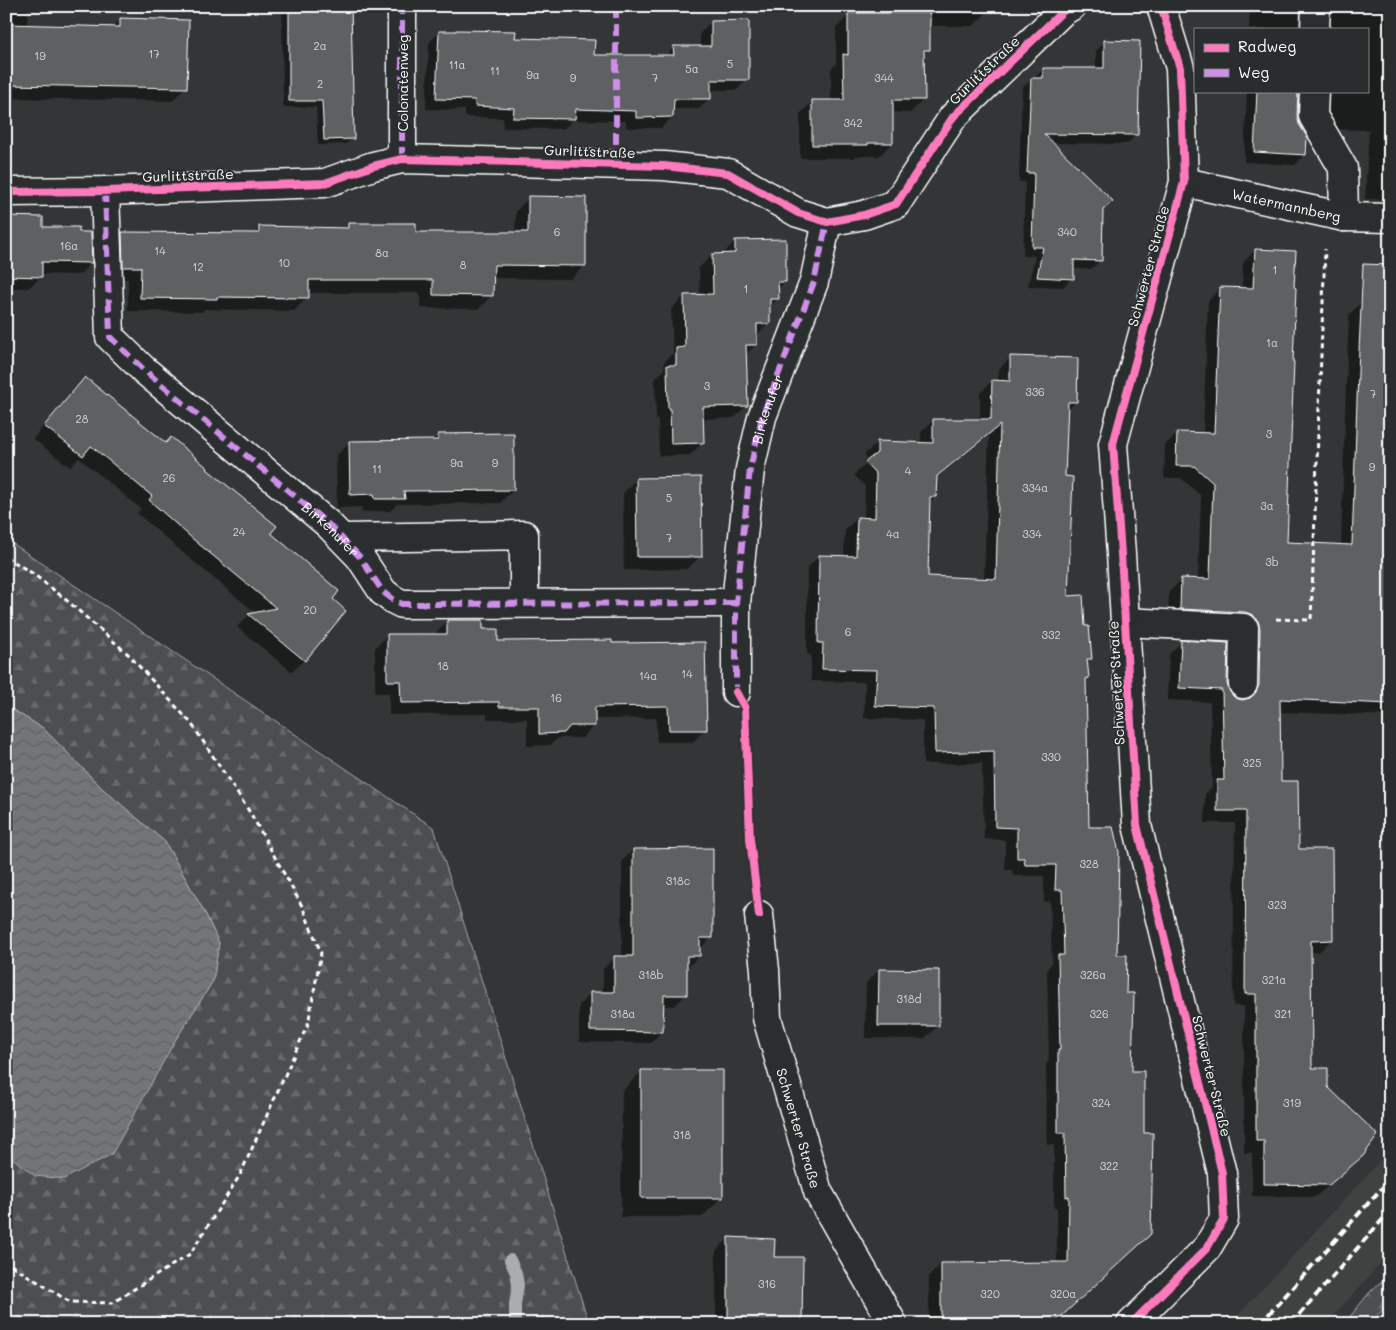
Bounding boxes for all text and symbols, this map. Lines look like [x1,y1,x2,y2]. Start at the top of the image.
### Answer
legend [1194,28,1368,92]
street label: Gurlittstraße [945,31,1023,109]
street label: Colonatenweg [393,35,412,131]
text: Radweg [1238,36,1296,56]
house number: 2a [314,38,327,53]
house number: 17 [148,46,160,61]
house number: 19 [34,48,46,63]
house number: 5 [727,56,733,71]
house number: 11a [449,57,465,72]
house number: 5a [685,61,699,76]
text: Weg [1238,62,1269,82]
house number: 11 [490,63,500,78]
house number: 9a [526,67,540,82]
house number: 9 [570,70,577,85]
house number: 7 [652,70,658,85]
house number: 344 [874,70,894,85]
house number: 2 [317,76,323,91]
house number: 342 [843,115,863,130]
street label: Gurlittstraße [544,140,636,162]
street label: Gurlittstraße [142,164,234,186]
street label: Watermannberg [1230,183,1343,226]
street label: Schwerter Straße [1123,204,1173,328]
house number: 6 [554,224,560,239]
house number: 340 [1057,224,1077,239]
house number: 16a [60,238,78,253]
house number: 14 [154,243,166,258]
house number: 8a [375,245,389,260]
house number: 10 [278,255,290,270]
house number: 8 [460,257,467,272]
house number: 12 [192,259,204,274]
house number: 1 [1273,262,1277,277]
house number: 1 [744,281,748,296]
house number: 1a [1266,335,1278,350]
street label: Birkenufer [747,371,787,446]
house number: 3 [704,378,711,393]
house number: 336 [1025,384,1045,399]
house number: 7 [1370,386,1376,401]
house number: 28 [76,411,89,426]
house number: 3 [1266,426,1273,441]
house number: 9a [450,455,464,470]
house number: 9 [492,455,499,470]
house number: 9 [1369,459,1376,474]
house number: 11 [372,461,382,476]
house number: 4 [905,463,912,478]
house number: 26 [163,470,175,485]
house number: 334a [1022,480,1048,495]
house number: 5 [666,490,672,505]
street label: Birkenufer [298,497,364,561]
house number: 3a [1260,498,1274,513]
house number: 24 [233,524,246,539]
house number: 4a [886,526,900,541]
house number: 334 [1022,526,1042,541]
house number: 7 [666,530,672,545]
house number: 3b [1265,554,1279,569]
house number: 20 [304,602,317,617]
street label: Schwerter Straße [1103,620,1129,746]
house number: 6 [845,624,851,639]
house number: 332 [1041,627,1061,642]
house number: 18 [437,658,449,673]
house number: 14 [681,666,693,681]
house number: 14a [639,668,657,683]
house number: 16 [550,690,562,705]
house number: 330 [1041,749,1061,764]
house number: 325 [1243,755,1262,770]
house number: 328 [1079,856,1099,871]
house number: 318c [666,873,690,888]
house number: 323 [1267,897,1287,912]
house number: 318b [638,967,664,982]
house number: 326a [1080,967,1106,982]
house number: 321a [1262,972,1286,987]
house number: 318d [897,991,922,1006]
house number: 318a [611,1006,636,1021]
house number: 326 [1089,1006,1109,1021]
house number: 321 [1274,1006,1292,1021]
street label: Schwerter Straße [1188,1013,1236,1139]
street label: Schwerter Straße [773,1066,826,1190]
house number: 324 [1091,1095,1111,1110]
house number: 319 [1283,1095,1301,1110]
house number: 318 [673,1127,691,1142]
house number: 322 [1100,1158,1118,1173]
house number: 316 [758,1276,776,1291]
house number: 320 [980,1286,1000,1301]
house number: 320a [1050,1286,1076,1301]

